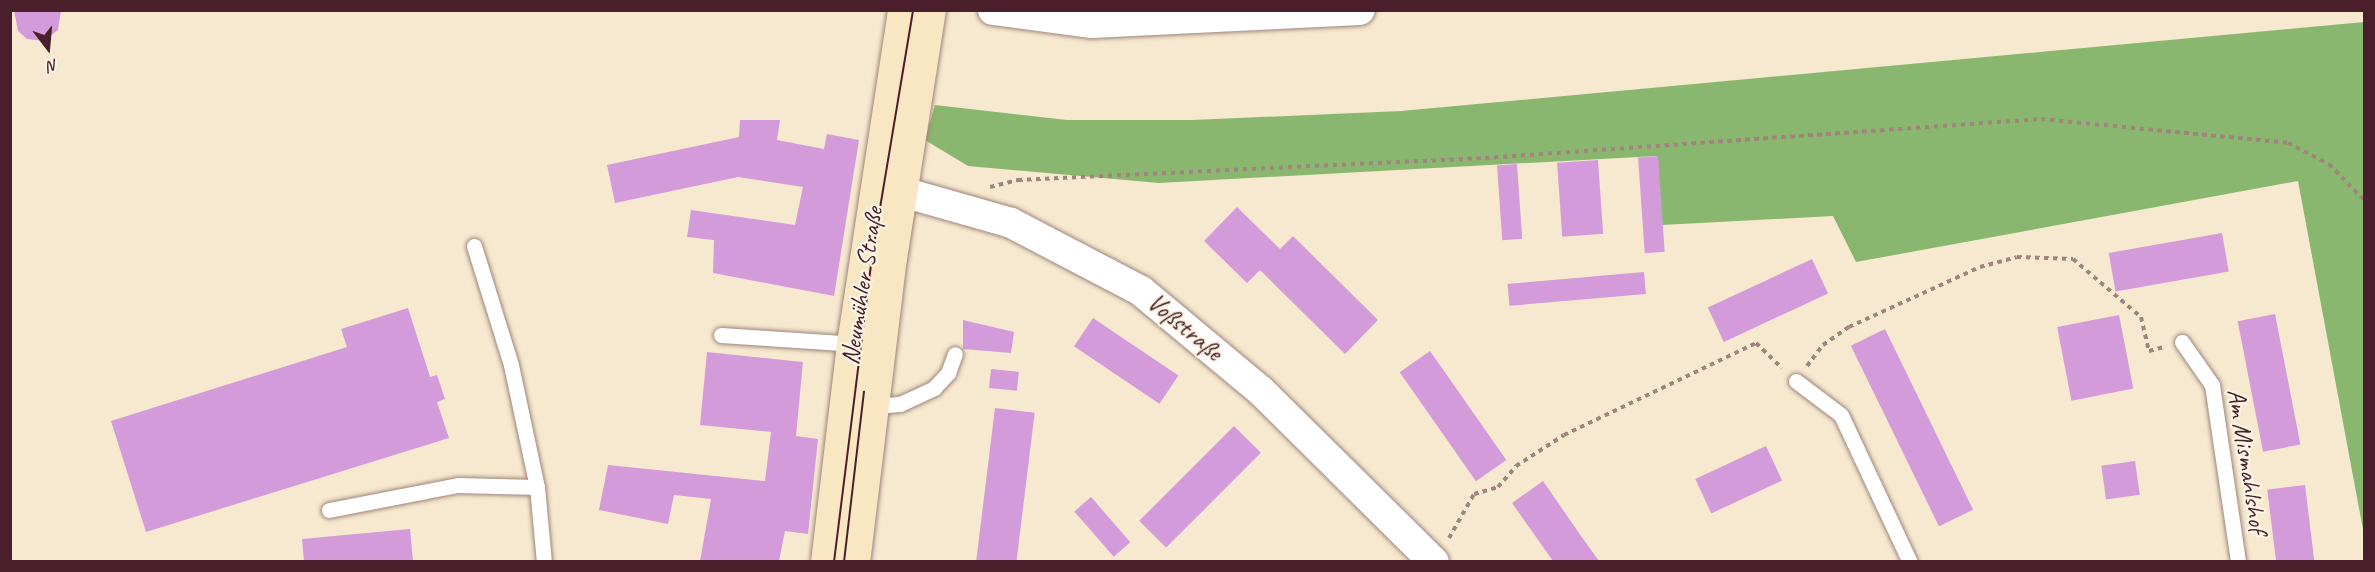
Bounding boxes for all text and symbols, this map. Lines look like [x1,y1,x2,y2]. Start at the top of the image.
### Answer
north arrow [18,18,78,78]
text: N [45,54,60,76]
street label: Neumühler Straße [834,205,890,367]
street label: Voßstraße [1141,287,1229,367]
street label: Am Mismahlshof [2220,386,2274,536]

